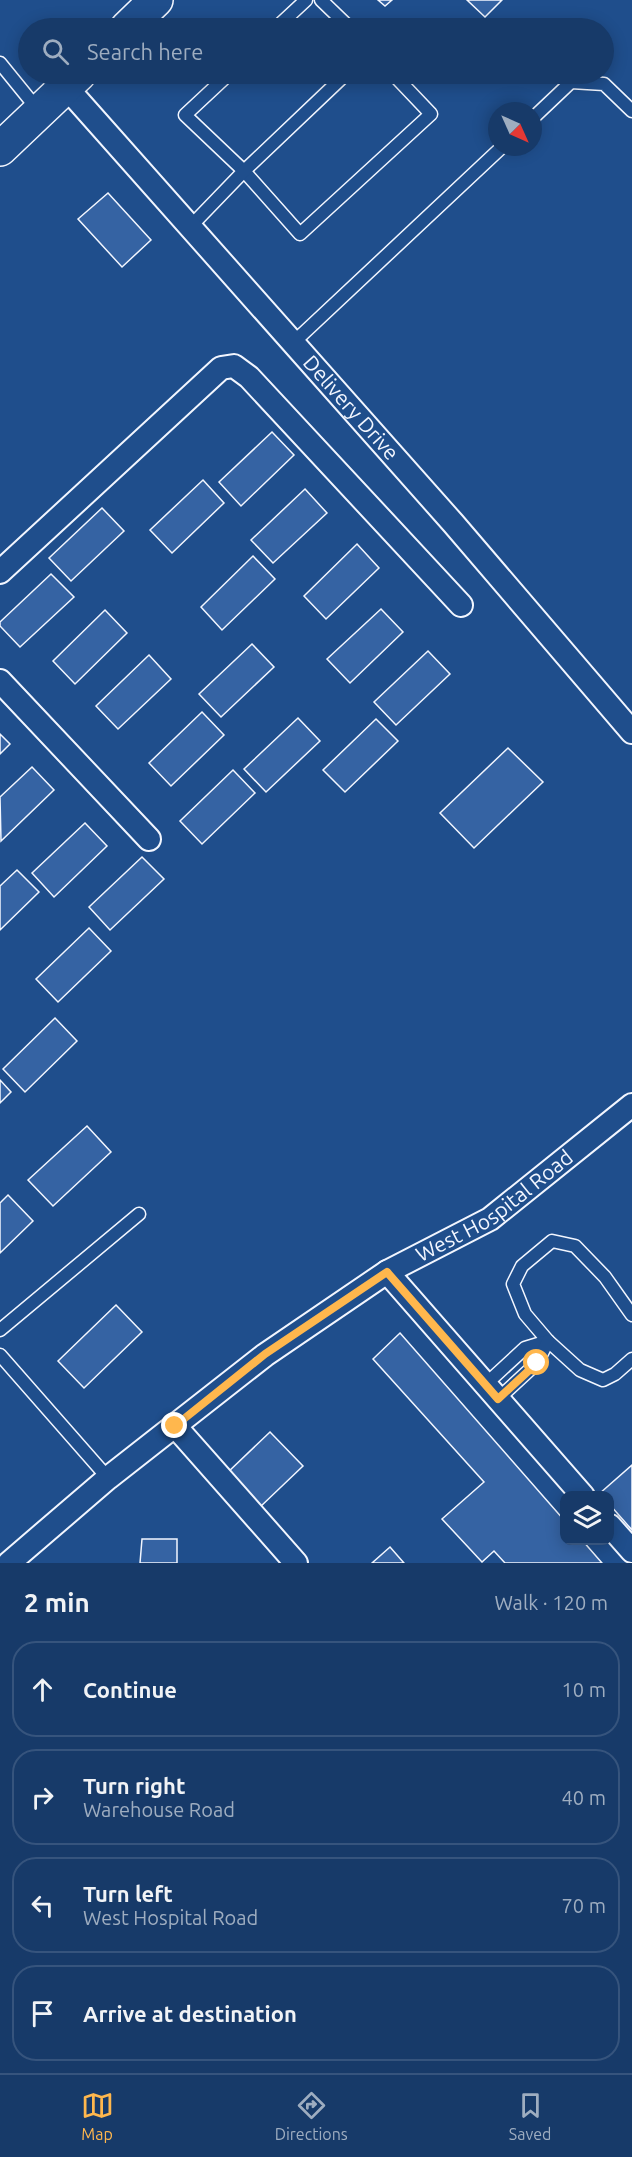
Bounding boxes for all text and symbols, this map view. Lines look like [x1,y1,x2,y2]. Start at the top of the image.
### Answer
search box [18,18,614,84]
icon: search [39,35,72,68]
text: Search here [87,39,203,64]
north arrow [488,102,542,156]
street label: Delivery Drive [299,350,404,464]
street label: West Hospital Road [412,1145,577,1266]
route start [523,1349,549,1375]
route end [161,1412,187,1438]
map controls [560,1491,614,1545]
button: layers [560,1491,614,1545]
text: 2 min [24,1588,90,1617]
text: Walk · 120 m [495,1591,608,1614]
icon: ahead [26,1673,59,1706]
text: Continue [83,1677,177,1702]
text: 10 m [562,1678,606,1701]
text: Turn right [83,1773,185,1798]
icon: right [26,1781,59,1814]
text: 40 m [562,1786,606,1809]
text: Warehouse Road [83,1798,235,1821]
text: Turn left [83,1881,173,1906]
icon: left [26,1889,59,1922]
text: 70 m [562,1894,606,1917]
text: West Hospital Road [83,1906,258,1929]
icon: arrive [26,1997,59,2030]
text: Arrive at destination [83,2001,297,2026]
tab: Map [81,2089,114,2143]
tab: Directions [275,2089,348,2143]
tab: Saved [509,2089,551,2143]

